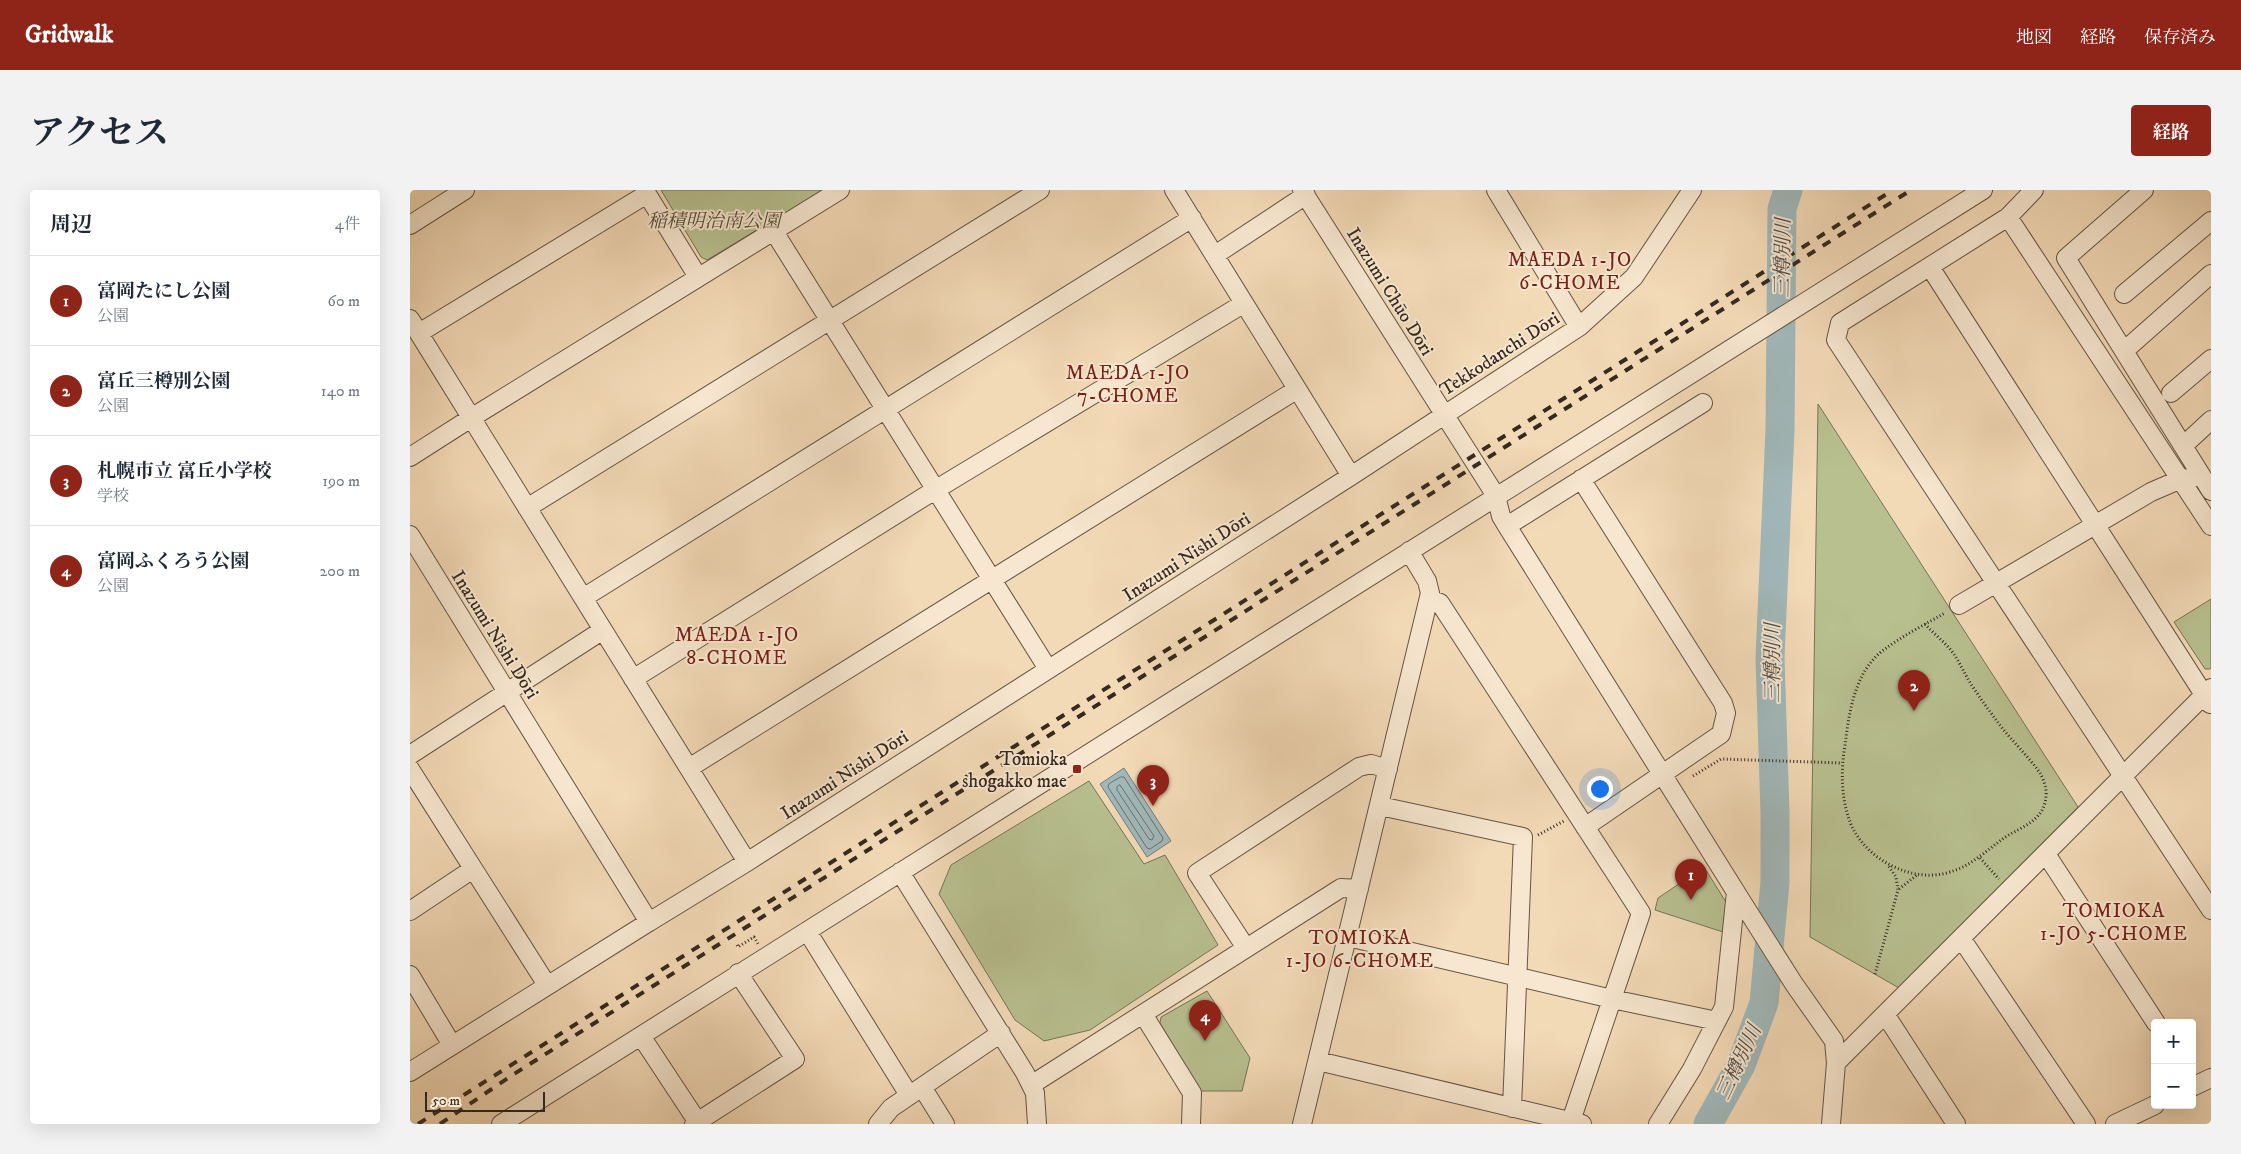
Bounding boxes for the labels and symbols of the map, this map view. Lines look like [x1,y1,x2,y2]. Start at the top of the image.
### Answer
park label: 稲積明治南公園 [647,210,783,233]
water label: 三樽別川 [1770,216,1797,298]
street label: Inazumi Chūo Dōri [1341,223,1438,360]
district label: MAEDA 1-JO 6-CHOME [1508,248,1632,296]
street label: Tekkodanchi Dōri [1436,307,1564,402]
district label: MAEDA 1-JO 7-CHOME [1066,361,1190,409]
street label: Inazumi Nishi Dōri [1119,507,1255,607]
street label: Inazumi Nishi Dōri [446,566,544,703]
water label: 三樽別川 [1761,621,1786,703]
district label: MAEDA 1-JO 8-CHOME [675,623,799,671]
pin: 2 [1898,670,1930,711]
street label: Inazumi Nishi Dōri [777,725,913,825]
place label: Tomioka shogakko mae [962,748,1067,793]
marker: Tomioka shogakko mae [1071,763,1083,775]
pin: 3 [1137,765,1169,806]
your location [1587,776,1613,802]
pin: 1 [1675,859,1707,900]
district label: TOMIOKA 1-JO 5-CHOME [2040,899,2188,947]
district label: TOMIOKA 1-JO 6-CHOME [1286,926,1434,974]
pin: 4 [1189,1000,1221,1041]
water label: 三樽別川 [1711,1019,1768,1104]
scale bar [425,1089,545,1112]

